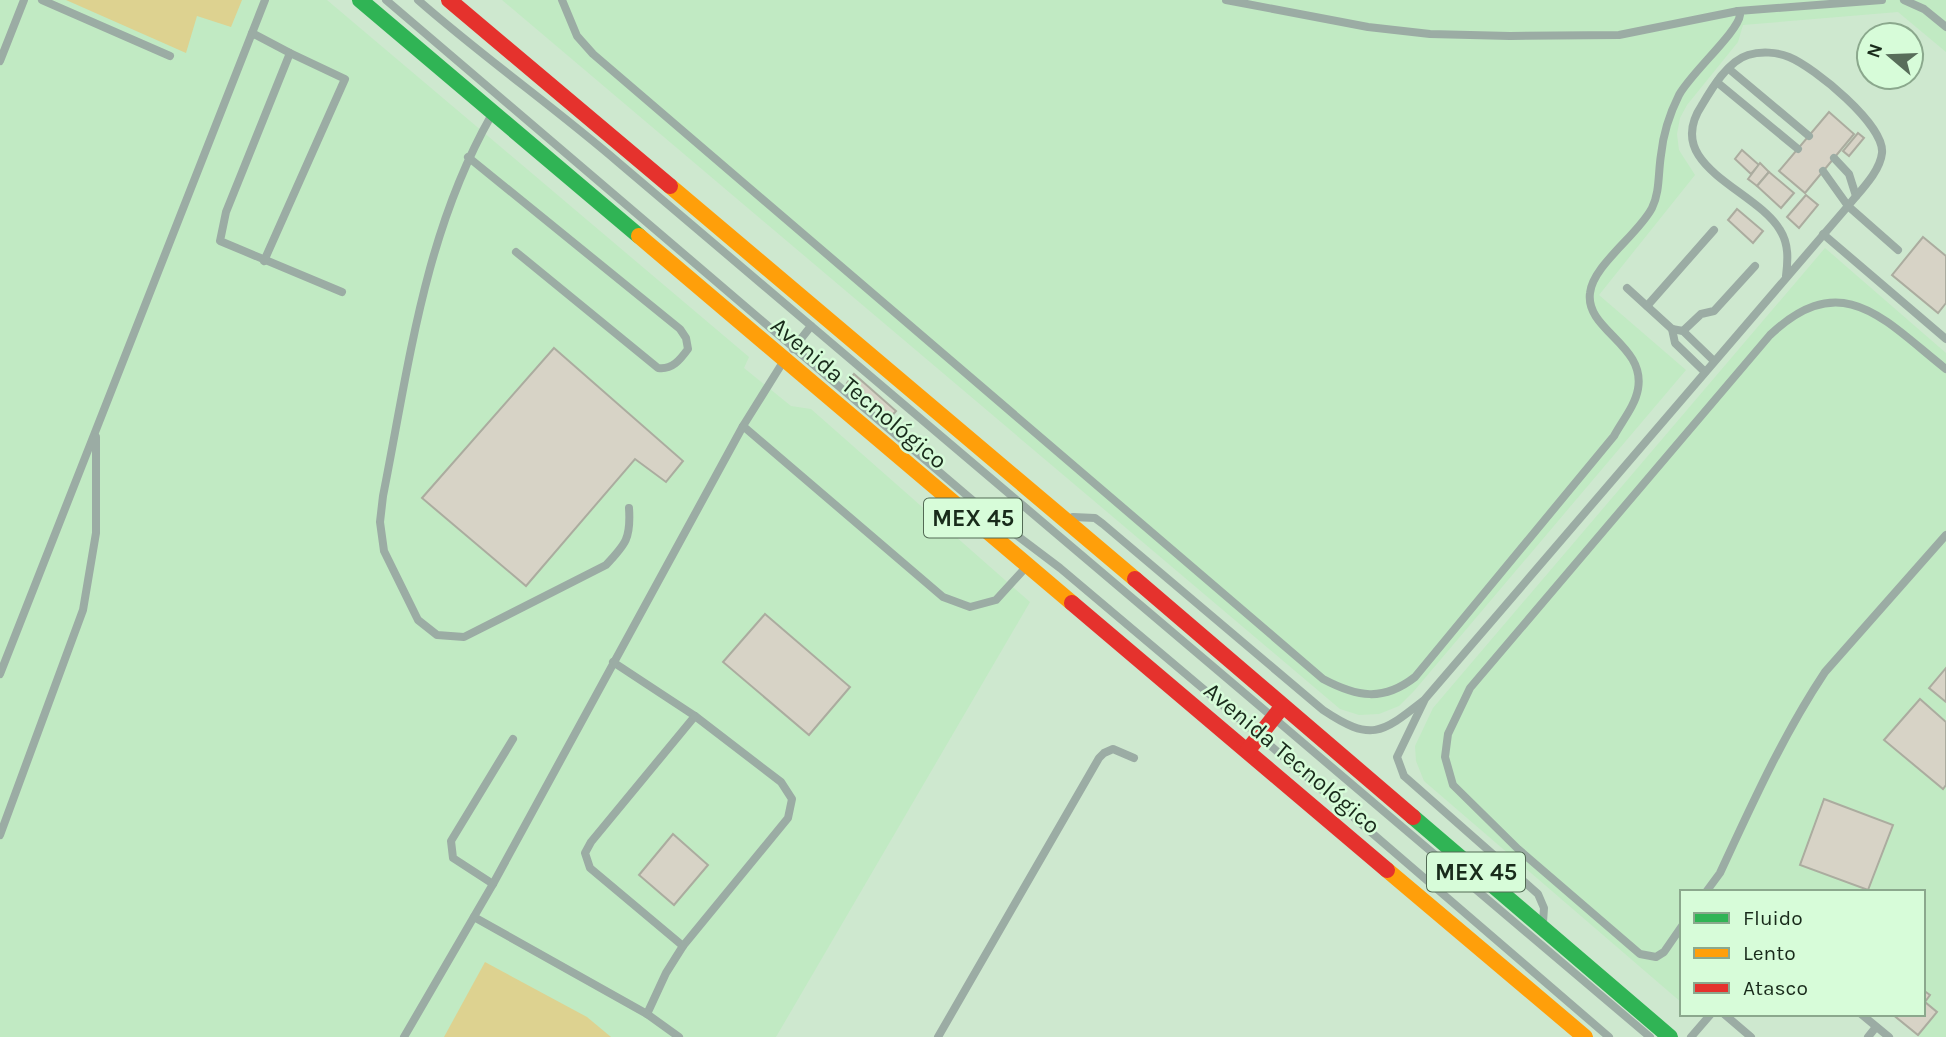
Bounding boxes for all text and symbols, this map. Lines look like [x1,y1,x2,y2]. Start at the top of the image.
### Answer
north arrow [1855,21,1925,91]
text: N [1862,41,1887,61]
street label: Avenida Tecnológico [765,311,953,475]
road number: MEX 45 [924,498,1022,538]
street label: Avenida Tecnológico [1198,676,1386,840]
road number: MEX 45 [1427,852,1525,892]
legend [1680,890,1925,1016]
text: Fluido [1743,906,1803,930]
text: Lento [1743,941,1796,965]
text: Atasco [1743,976,1808,1000]

